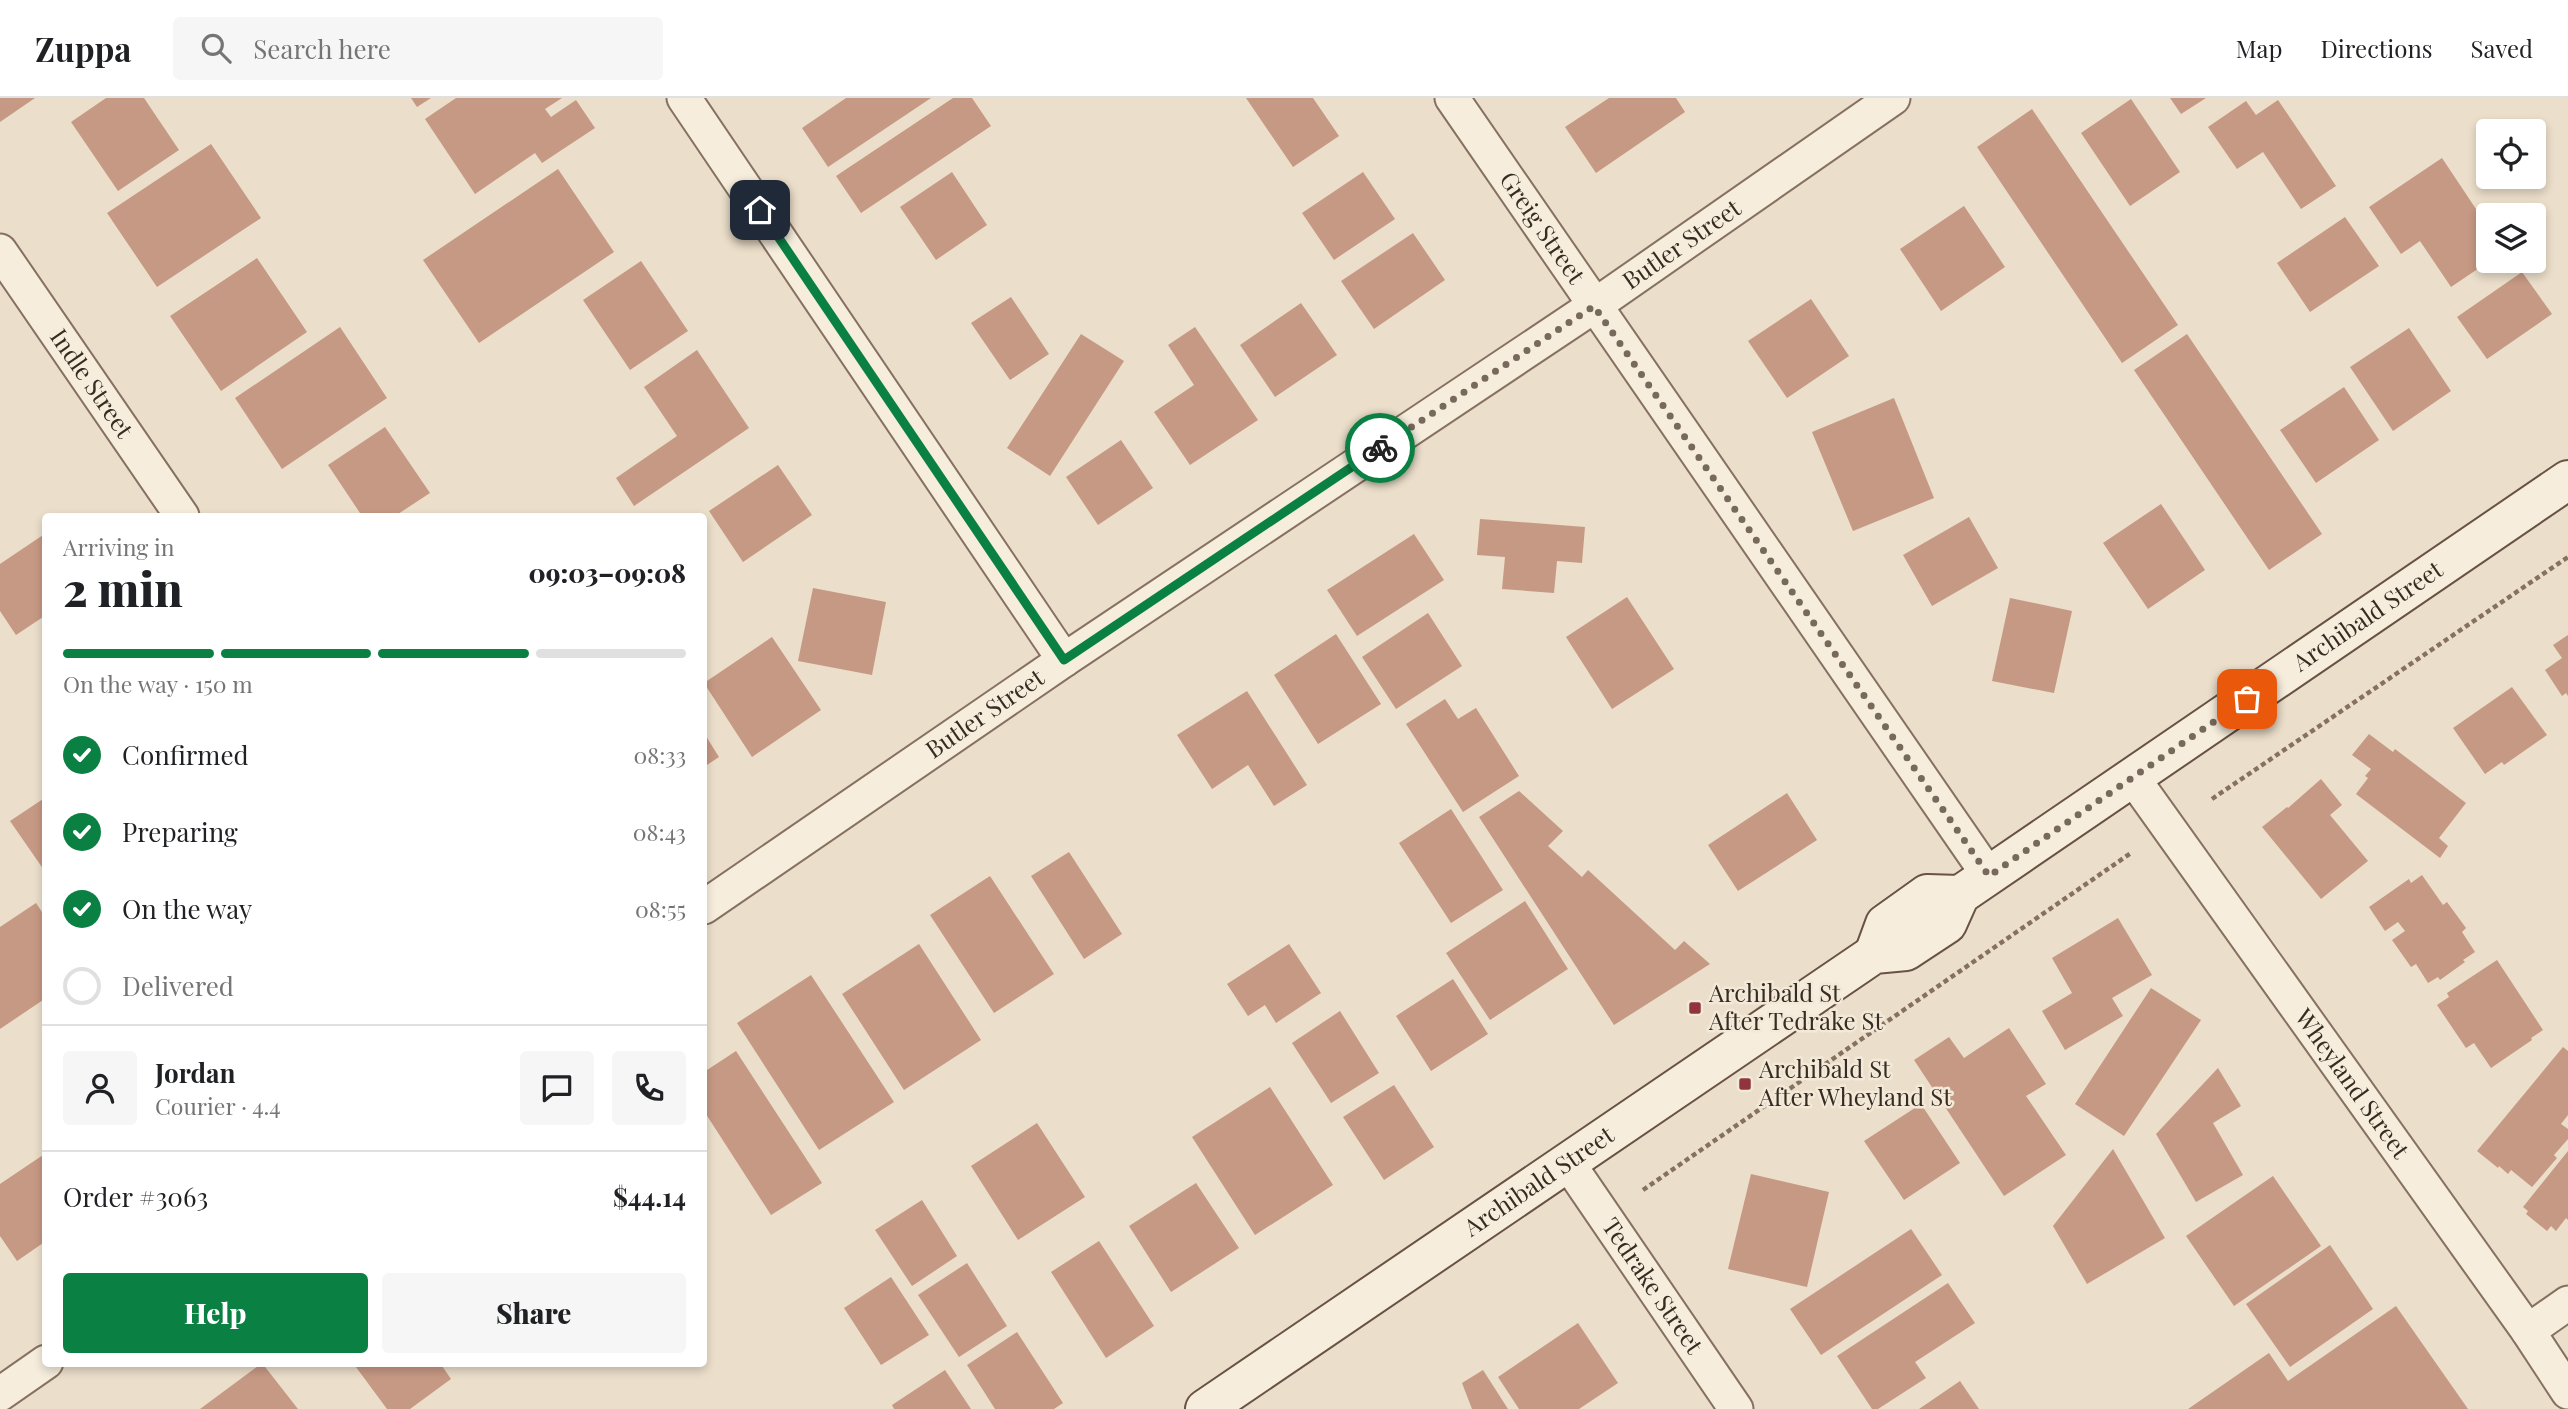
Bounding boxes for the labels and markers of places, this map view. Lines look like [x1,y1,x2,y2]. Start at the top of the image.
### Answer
pin [730,180,790,240]
pin [2217,669,2277,729]
place label: Archibald St After Tedrake St [1708,976,1884,1036]
marker: Archibald St After Tedrake St [1687,1000,1703,1016]
place label: Archibald St After Wheyland St [1758,1052,1952,1112]
marker: Archibald St After Wheyland St [1737,1076,1753,1092]

